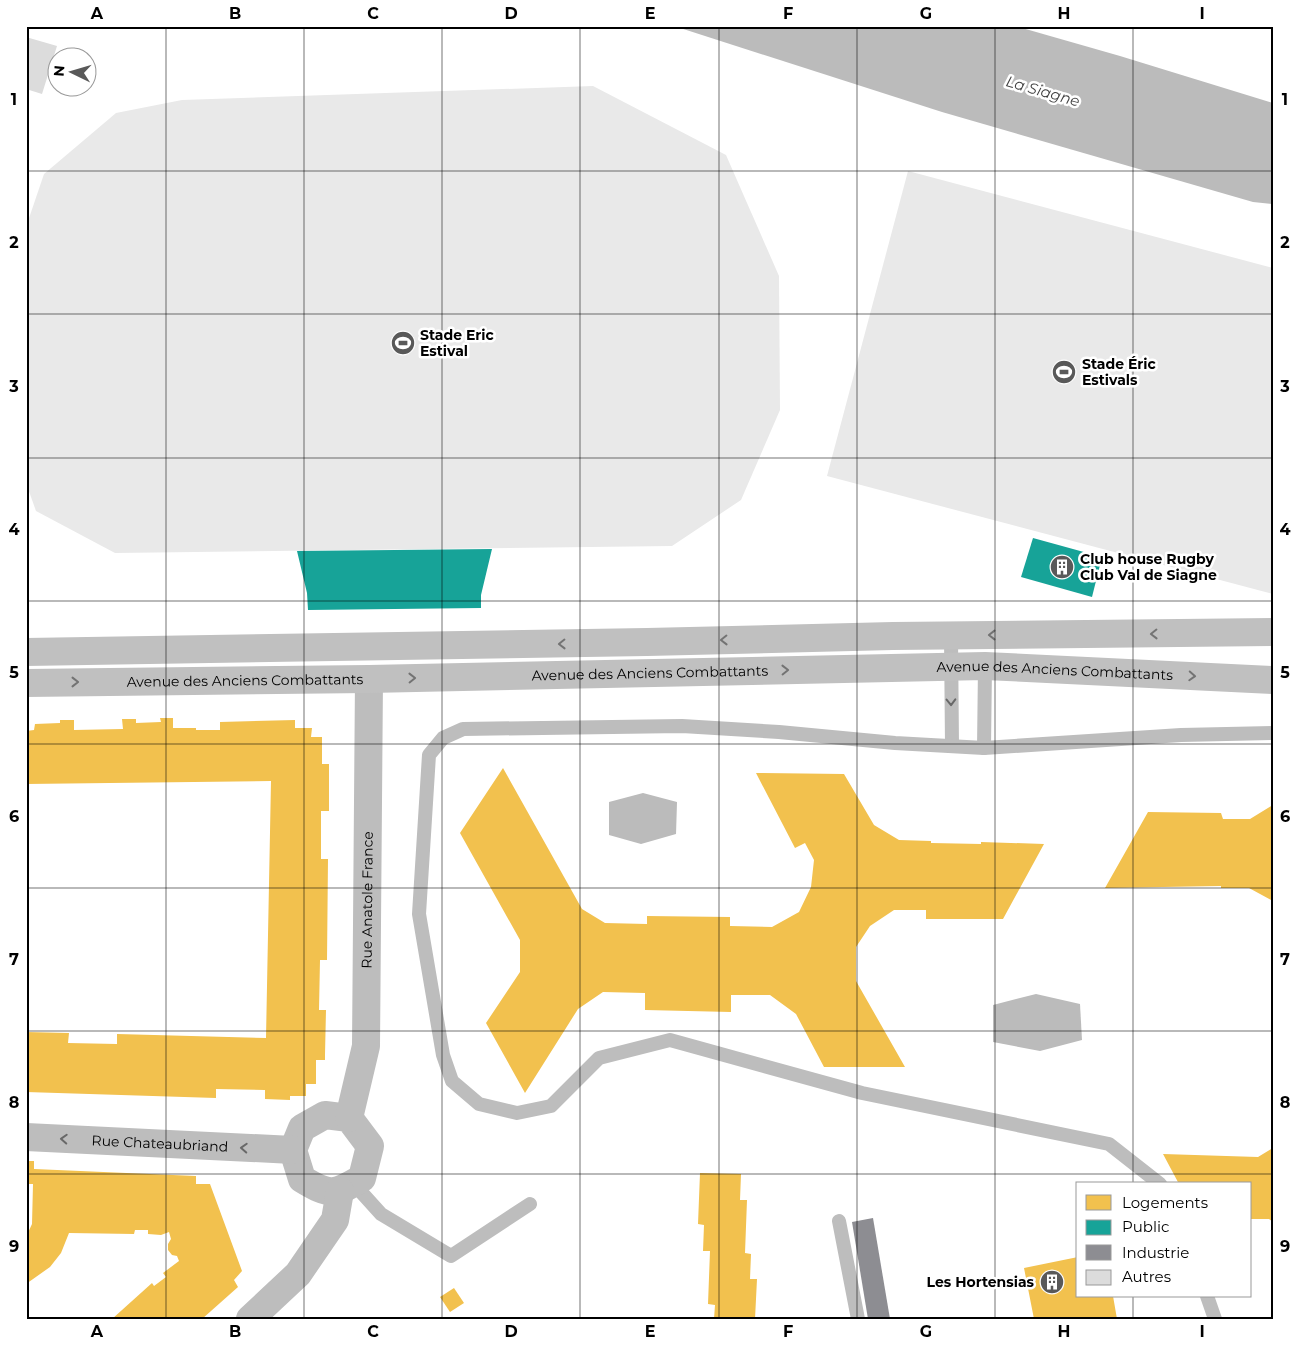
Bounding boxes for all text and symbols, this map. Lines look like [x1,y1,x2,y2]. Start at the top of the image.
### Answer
text: A [90,4,104,23]
text: B [229,4,241,23]
text: C [367,4,379,23]
text: D [504,4,518,23]
text: E [645,4,655,23]
text: F [783,4,793,23]
text: G [920,4,932,23]
text: H [1058,4,1070,23]
text: I [1199,4,1205,23]
north arrow [48,48,98,98]
text: N [50,64,69,77]
water label: La Siagne [1004,71,1082,111]
text: 1 [11,90,17,109]
text: 1 [1282,90,1288,109]
text: 2 [9,233,19,252]
text: 2 [1280,233,1290,252]
place label: Stade Eric Estival [420,326,495,360]
sports icon: Stade Eric Estival [390,330,416,356]
place label: Stade Éric Estivals [1082,355,1157,389]
sports icon: Stade Éric Estivals [1051,359,1077,385]
text: 3 [8,377,19,396]
text: 3 [1279,377,1290,396]
text: 4 [8,520,20,539]
text: 4 [1279,520,1291,539]
place label: Club house Rugby Club Val de Siagne [1080,550,1217,584]
building icon: Club house Rugby Club Val de Siagne [1049,554,1075,580]
one-way arrow [1150,629,1158,639]
one-way arrow [987,630,995,640]
one-way arrow [720,635,728,646]
one-way arrow [557,638,565,649]
street label: Avenue des Anciens Combattants [936,657,1174,684]
street label: Avenue des Anciens Combattants [531,662,769,685]
text: 5 [9,663,19,682]
text: 5 [1280,663,1290,682]
one-way arrow [782,665,789,675]
street label: Avenue des Anciens Combattants [127,670,364,691]
one-way arrow [1188,671,1196,681]
one-way arrow [409,673,417,683]
one-way arrow [72,677,79,687]
one-way arrow [946,698,956,706]
text: 6 [9,807,19,826]
text: 6 [1280,807,1290,826]
street label: Rue Anatole France [358,831,377,969]
text: 7 [9,950,19,969]
text: 7 [1280,950,1290,969]
text: 8 [9,1093,19,1112]
text: 8 [1280,1093,1290,1112]
street label: Rue Chateaubriand [91,1131,229,1156]
one-way arrow [60,1134,68,1144]
one-way arrow [240,1142,248,1153]
legend [1076,1182,1252,1298]
text: Logements [1122,1193,1208,1212]
text: Public [1122,1217,1170,1236]
text: 9 [9,1237,19,1256]
text: 9 [1280,1237,1290,1256]
text: Industrie [1122,1243,1189,1262]
text: Autres [1122,1267,1171,1286]
building icon: Les Hortensias [1039,1269,1065,1295]
place label: Les Hortensias [927,1273,1035,1291]
text: A [90,1322,104,1341]
text: B [229,1322,241,1341]
text: C [367,1322,379,1341]
text: D [504,1322,518,1341]
text: E [645,1322,655,1341]
text: F [783,1322,793,1341]
text: G [920,1322,932,1341]
text: H [1058,1322,1070,1341]
text: I [1199,1322,1205,1341]

